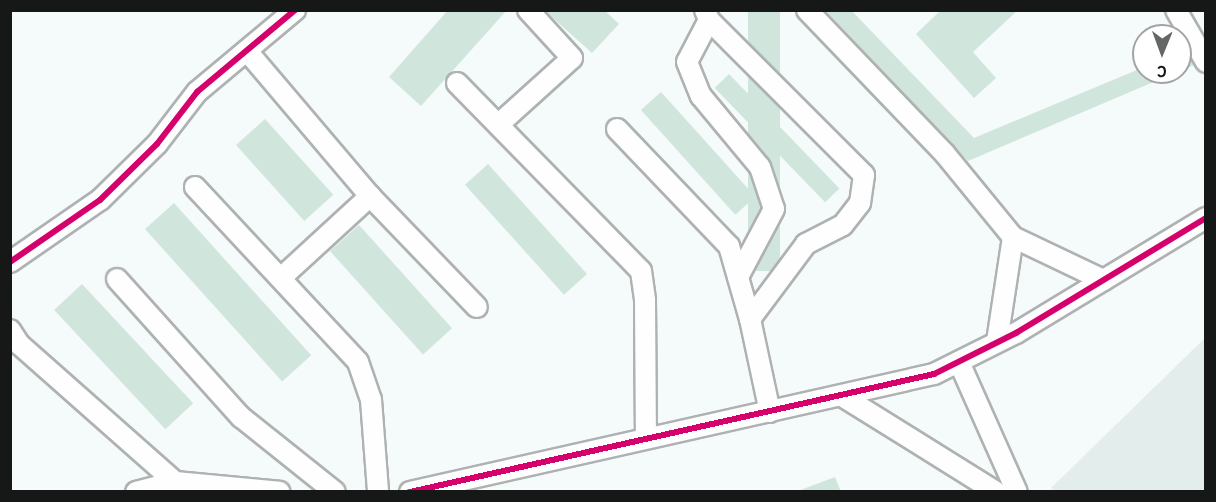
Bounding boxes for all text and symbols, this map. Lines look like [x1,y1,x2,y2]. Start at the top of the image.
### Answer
north arrow [1132,24,1192,84]
text: С [1156,60,1167,80]

